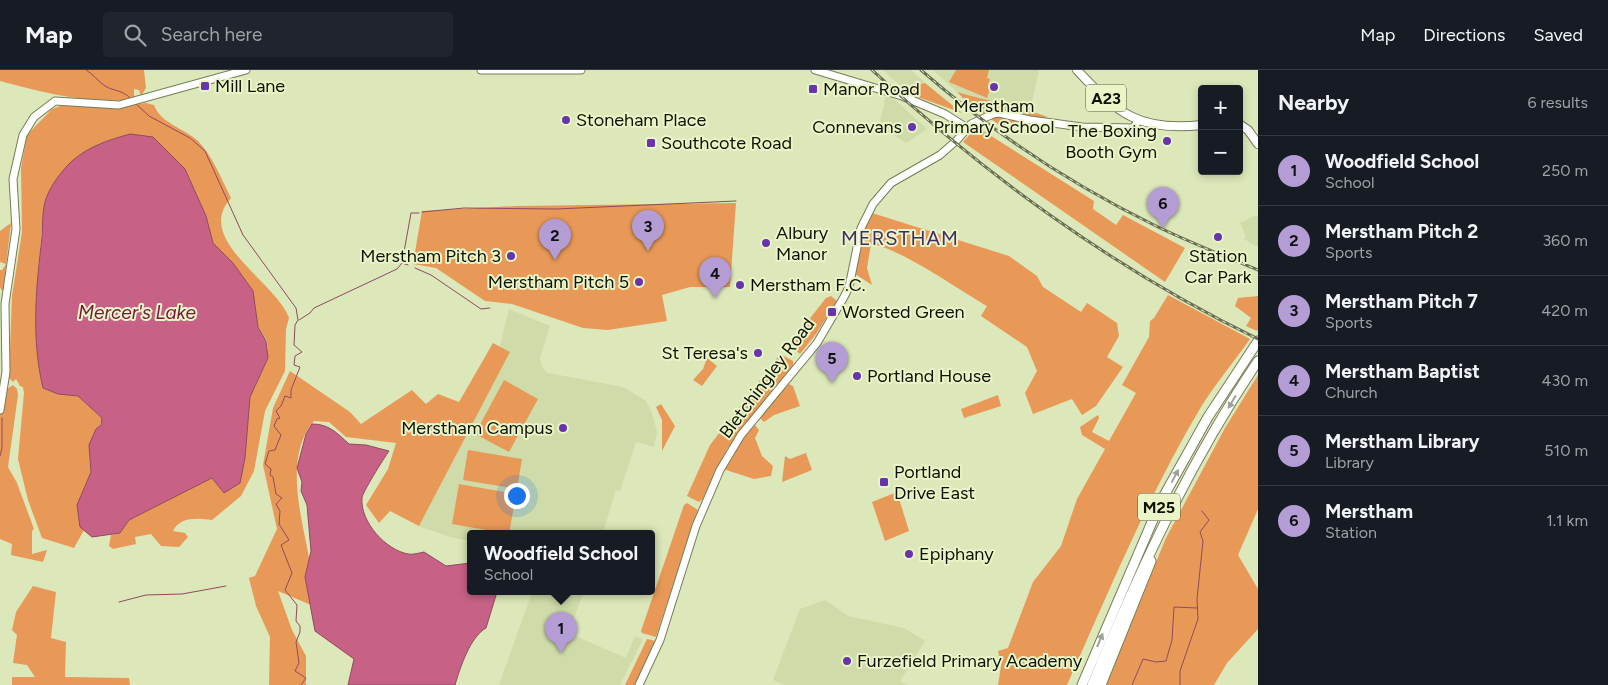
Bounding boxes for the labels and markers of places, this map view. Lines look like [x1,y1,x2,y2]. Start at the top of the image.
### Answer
place label: Mill Lane [215,75,285,97]
place label: Manor Road [823,78,920,100]
marker: Mill Lane [199,80,211,92]
marker: Merstham Primary School [988,81,1000,93]
marker: Manor Road [807,83,819,95]
place label: Merstham Primary School [934,95,1054,138]
place label: Stoneham Place [576,109,706,131]
marker: Stoneham Place [560,114,572,126]
place label: Connevans [812,116,902,138]
place label: The Boxing Booth Gym [1065,120,1157,163]
marker: Connevans [906,121,918,133]
place label: Southcote Road [661,132,792,154]
marker: The Boxing Booth Gym [1161,135,1173,147]
marker: Southcote Road [645,137,657,149]
pin: 6 [1147,187,1179,228]
pin: 3 [632,210,664,251]
pin: 2 [539,219,571,260]
place label: Albury Manor [776,222,829,265]
marker: Station Car Park [1212,231,1224,243]
marker: Albury Manor [760,237,772,249]
place label: Merstham Pitch 3 [360,245,501,267]
place label: Station Car Park [1185,245,1252,288]
marker: Merstham Pitch 3 [505,250,517,262]
pin: 4 [699,257,731,298]
place label: Merstham Pitch 5 [488,271,629,293]
place label: Merstham F.C. [750,274,866,296]
marker: Merstham Pitch 5 [633,276,645,288]
marker: Merstham F.C. [734,279,746,291]
place label: Worsted Green [842,301,965,323]
marker: Worsted Green [826,306,838,318]
place label: St Teresa's [662,342,748,364]
pin: 5 [816,342,848,383]
marker: St Teresa's [752,347,764,359]
place label: Portland House [867,365,991,387]
marker: Portland House [851,370,863,382]
place label: Merstham Campus [401,417,553,439]
marker: Merstham Campus [557,422,569,434]
place label: Portland Drive East [894,461,975,504]
marker: Portland Drive East [878,476,890,488]
place label: Epiphany [919,543,994,565]
marker: Epiphany [903,548,915,560]
pin: 1 [545,612,577,653]
place label: Furzefield Primary Academy [857,650,1083,672]
marker: Furzefield Primary Academy [841,655,853,667]

